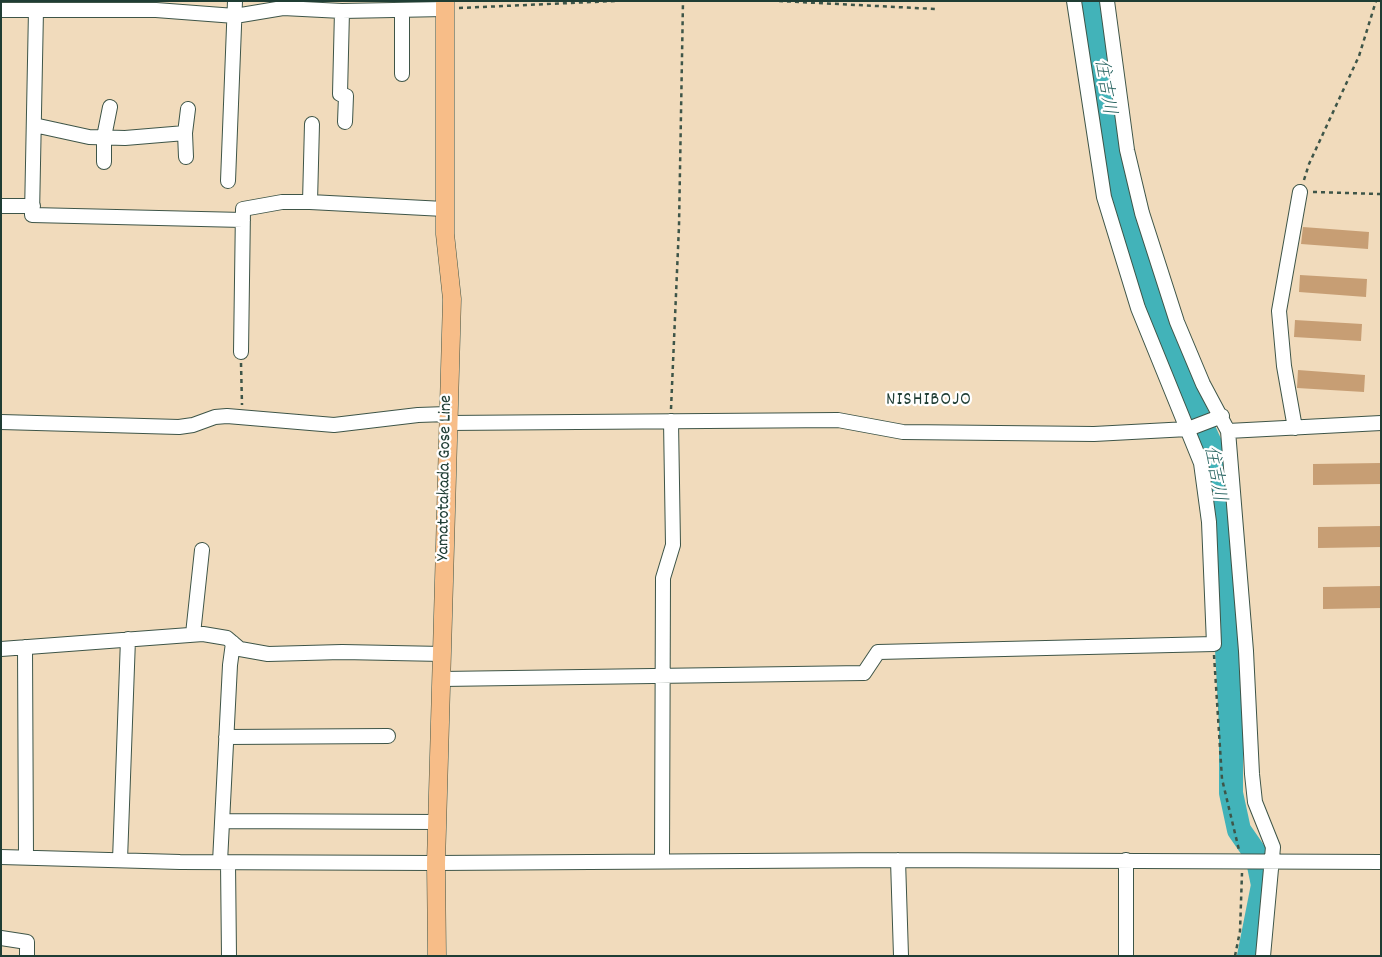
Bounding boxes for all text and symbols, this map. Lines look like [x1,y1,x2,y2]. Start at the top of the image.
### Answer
water label: 住吉川 [1087,57,1119,117]
district label: NISHIBOJO [885,390,973,412]
street label: Yamatotakada Gose Line [434,395,458,561]
water label: 住吉川 [1197,444,1229,504]

